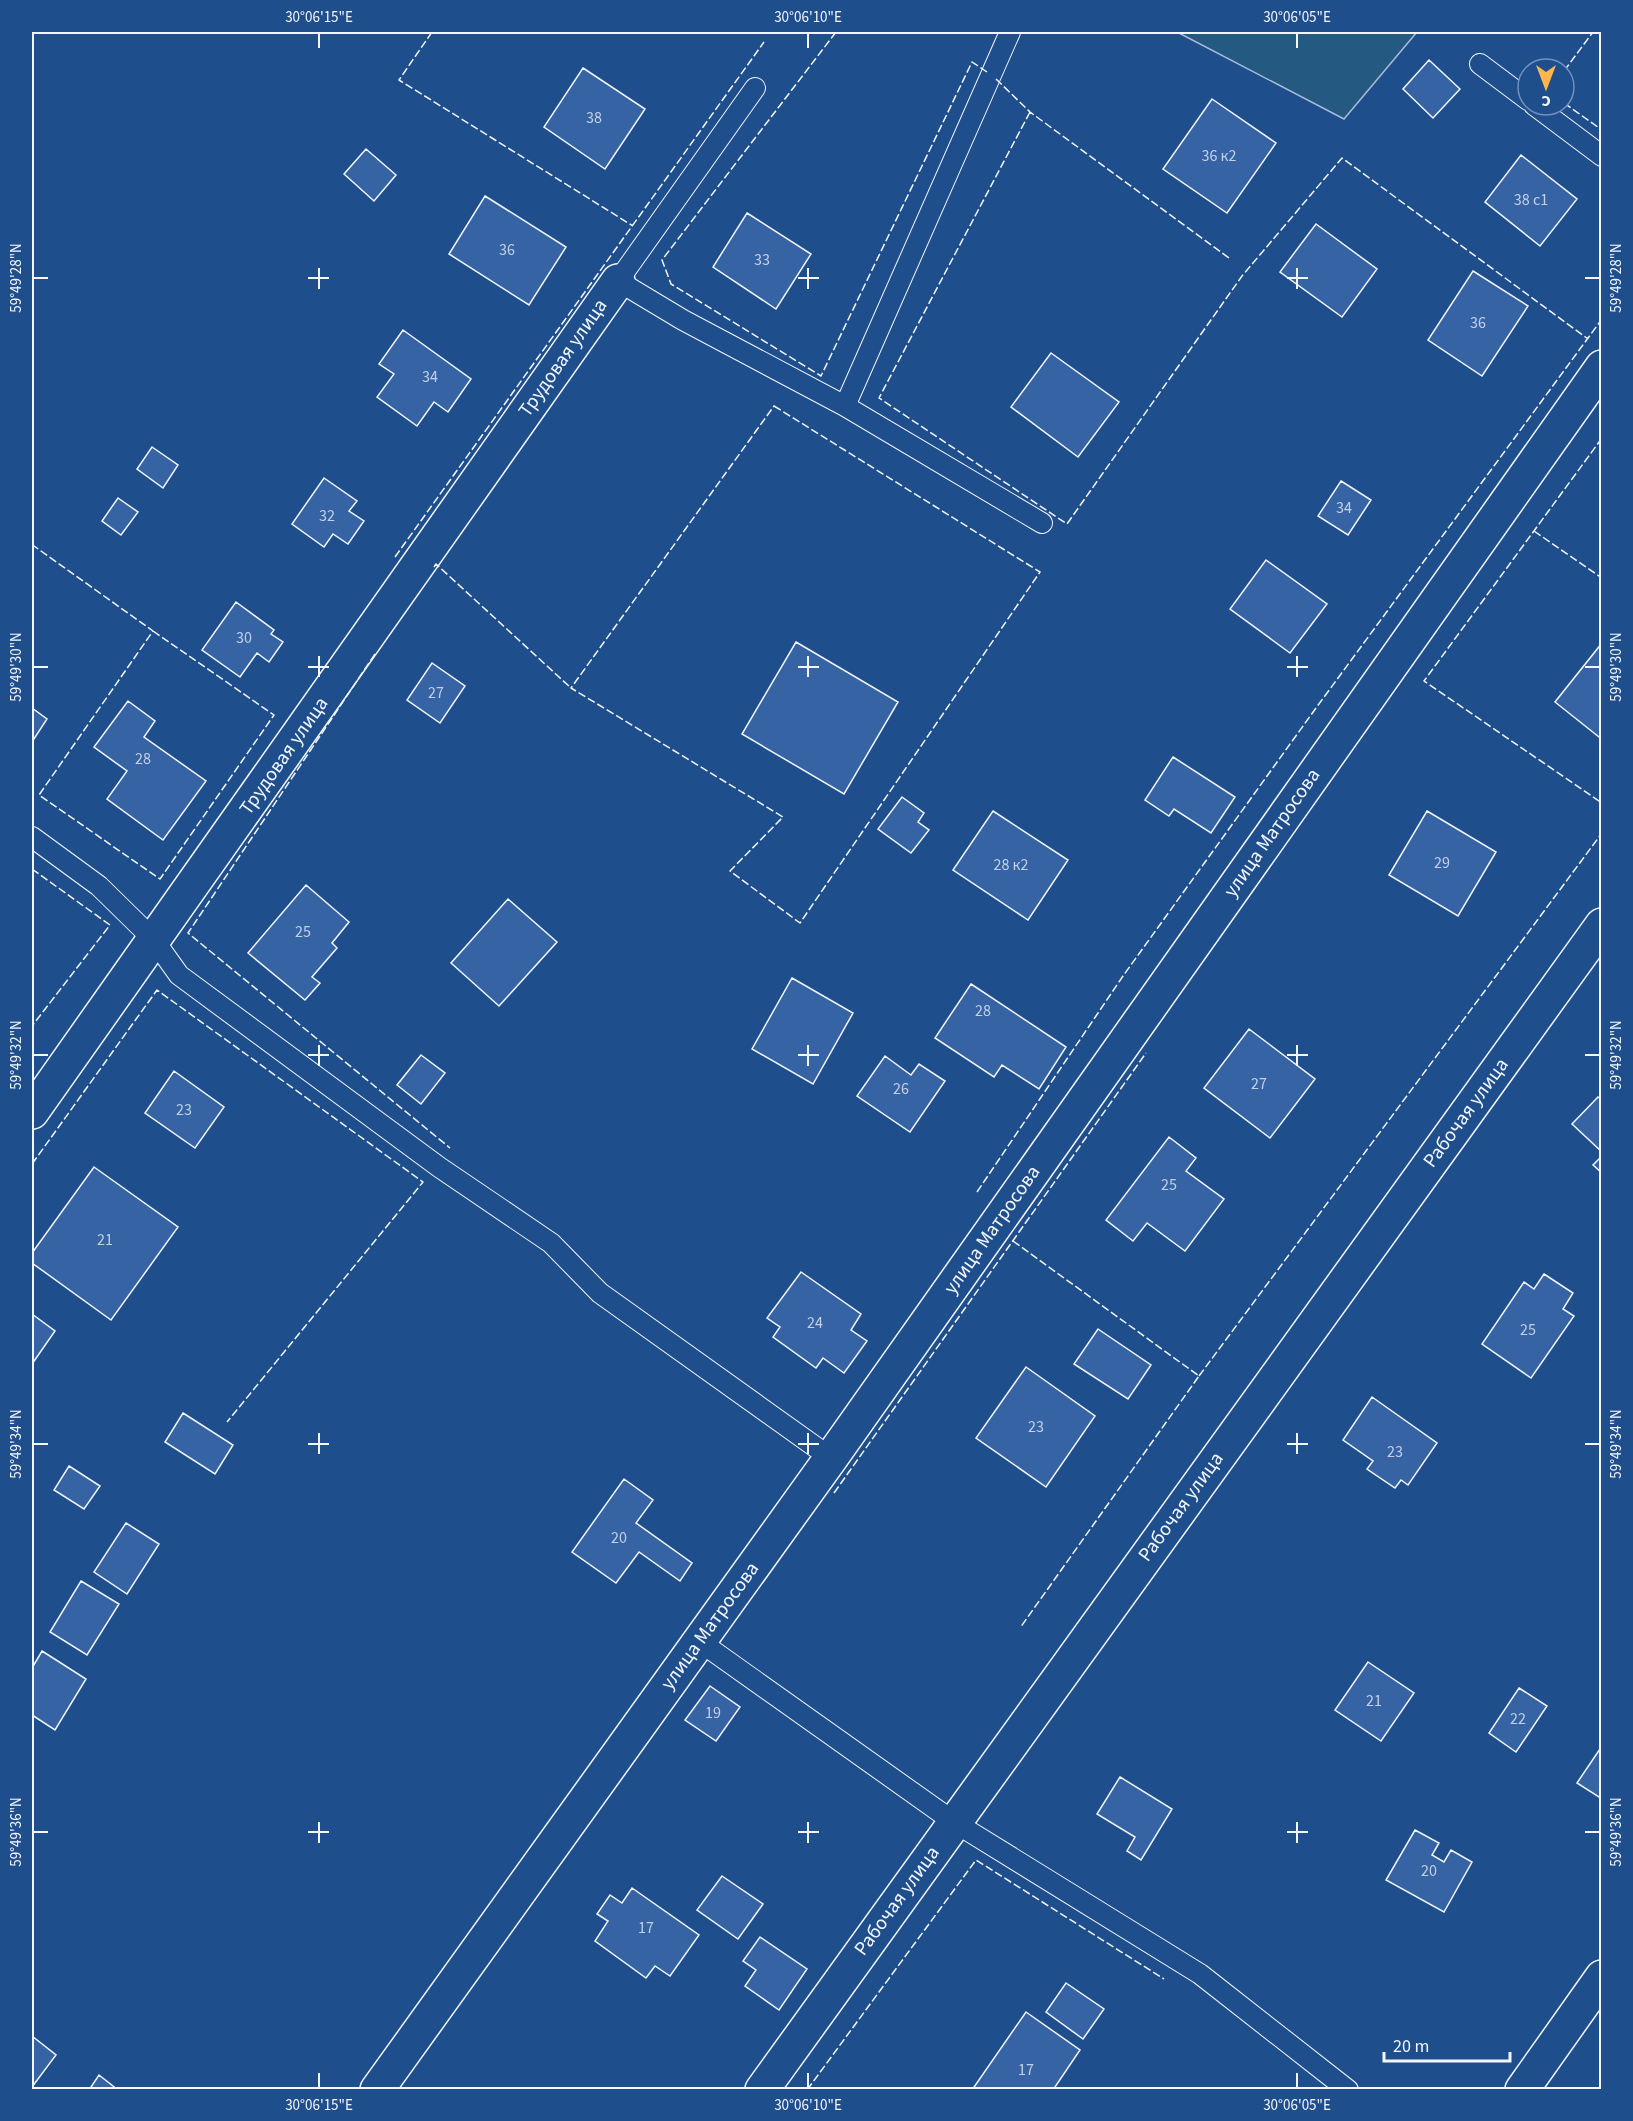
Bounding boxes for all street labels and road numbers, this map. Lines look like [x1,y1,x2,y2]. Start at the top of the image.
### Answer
street label: Трудовая улица [512,293,614,423]
street label: Трудовая улица [233,691,335,821]
street label: улица Матросова [1217,763,1327,903]
street label: Рабочая улица [1417,1052,1515,1174]
street label: улица Матросова [937,1160,1047,1300]
street label: Рабочая улица [1132,1446,1230,1568]
street label: улица Матросова [654,1556,766,1696]
street label: Рабочая улица [848,1840,946,1962]

